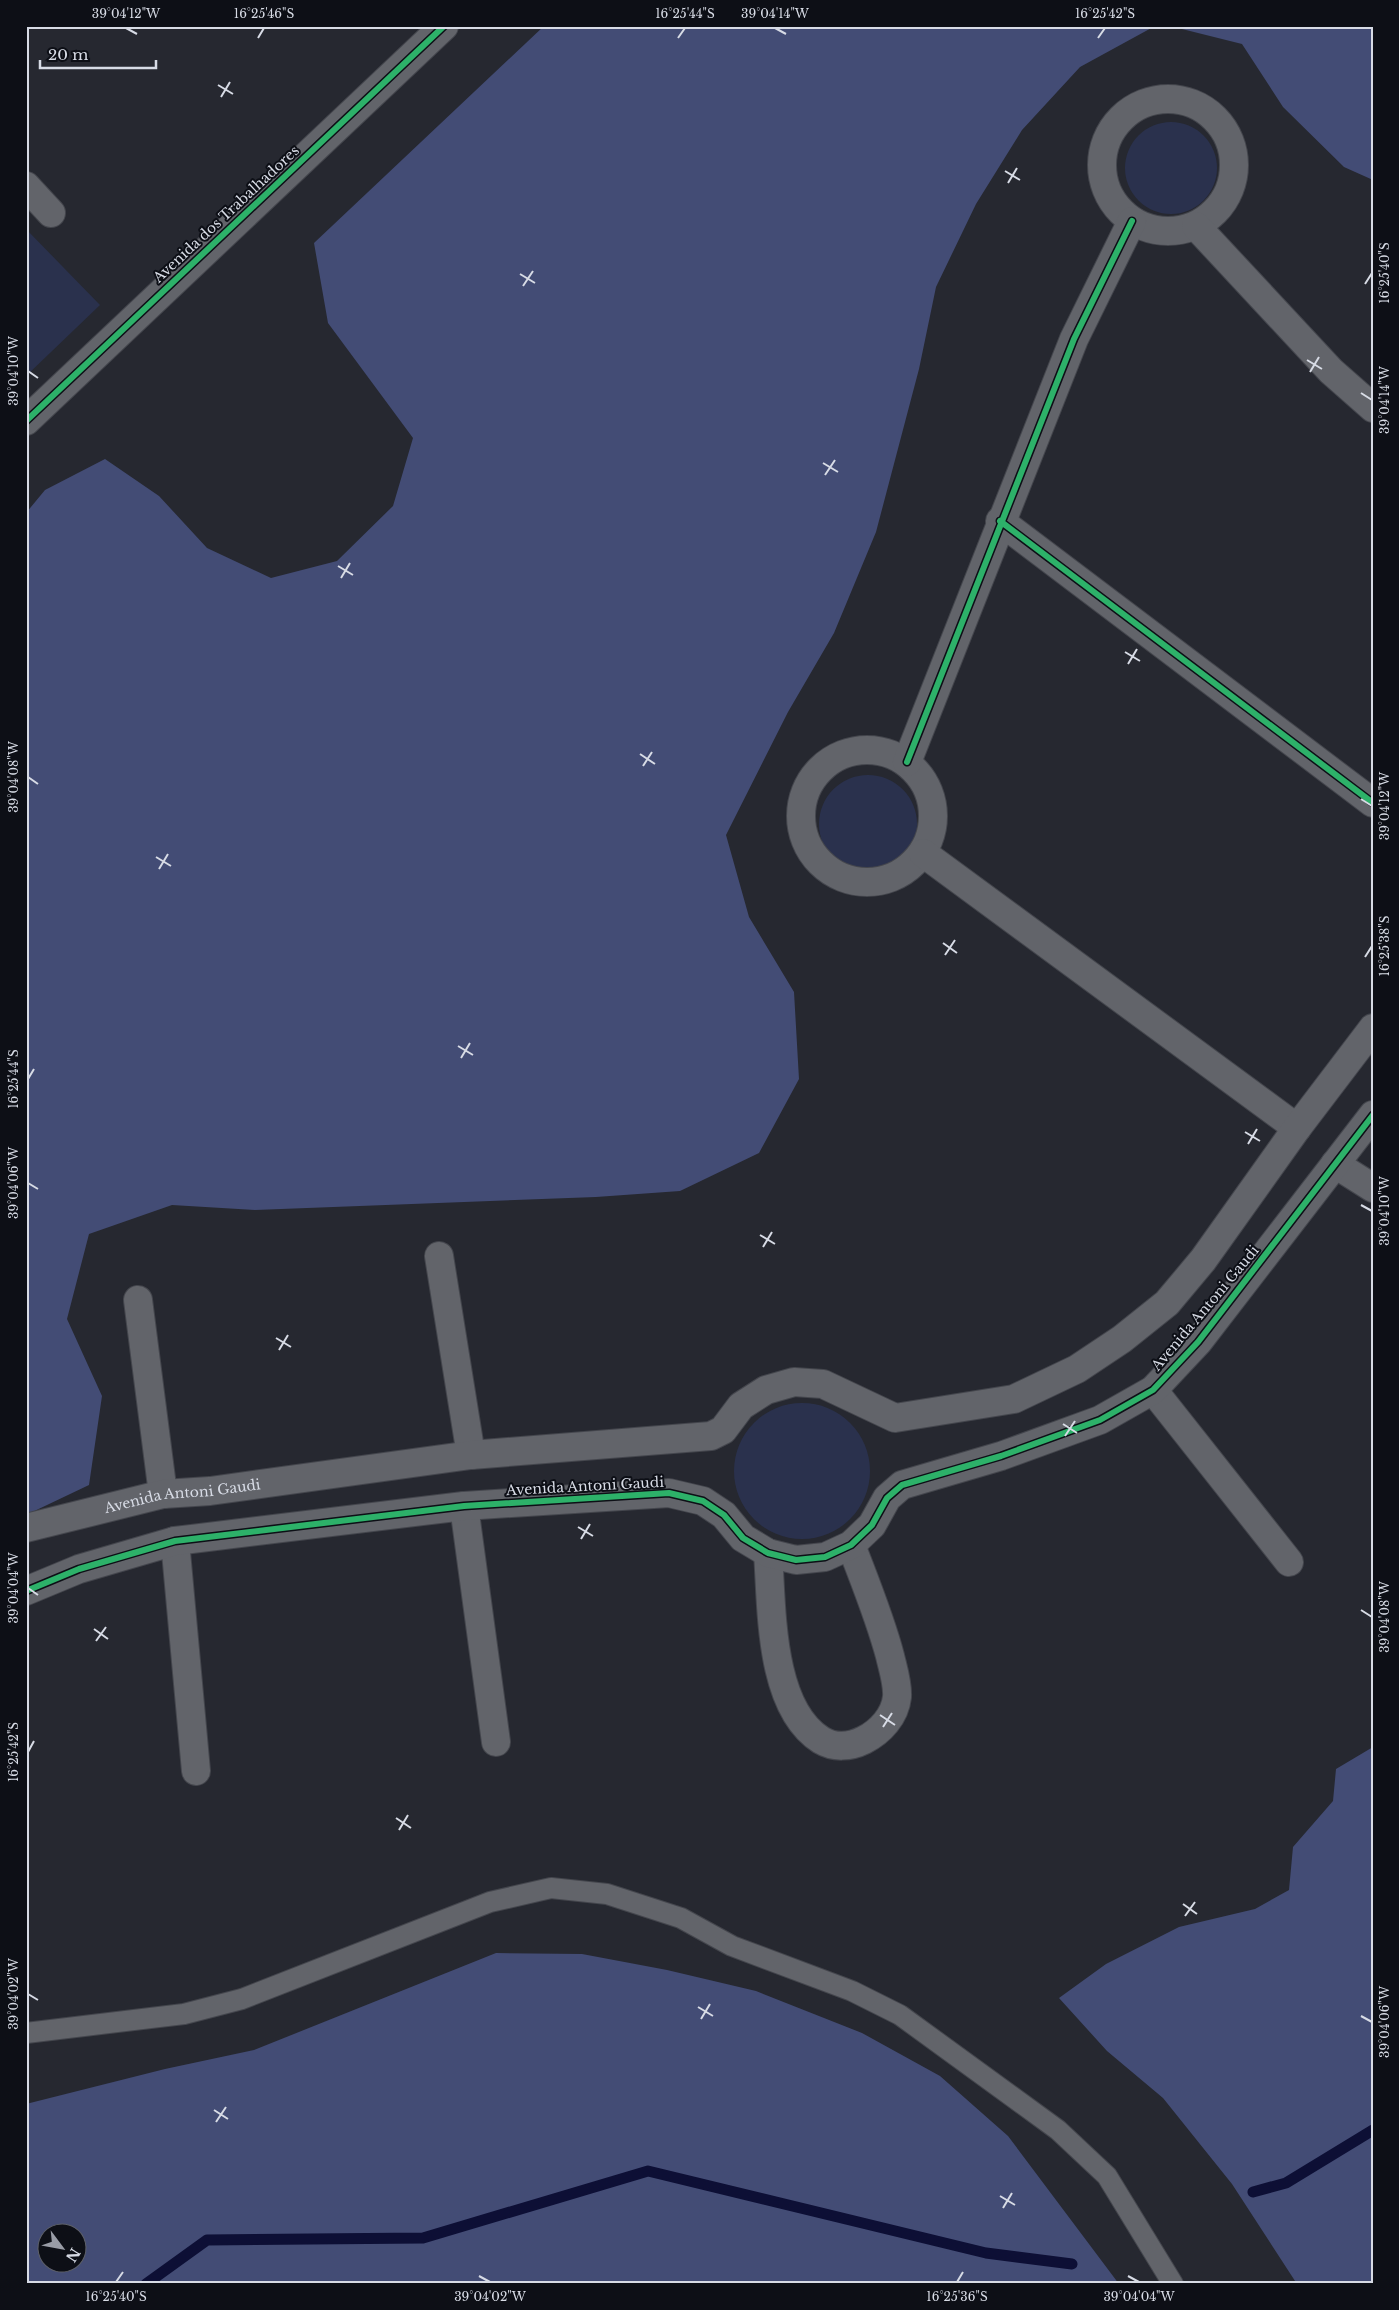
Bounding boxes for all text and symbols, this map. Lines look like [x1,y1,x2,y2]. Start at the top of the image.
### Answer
text: 39°04'12"W [92,6,161,21]
text: 16°25'46"S [234,6,294,21]
text: 16°25'44"S [655,6,715,21]
text: 39°04'14"W [741,6,810,21]
text: 16°25'42"S [1075,6,1135,21]
scale bar [40,38,156,70]
text: 20 m [48,45,88,64]
street label: Avenida dos Trabalhadores [148,141,303,287]
text: 16°25'40"S [1377,242,1392,304]
text: 39°04'10"W [6,335,21,406]
text: 39°04'14"W [1377,365,1392,434]
text: 39°04'08"W [6,740,21,813]
text: 39°04'12"W [1377,771,1392,840]
text: 16°25'38"S [1377,915,1392,976]
text: 16°25'44"S [6,1049,21,1109]
text: 39°04'06"W [6,1146,21,1219]
text: 39°04'10"W [1377,1175,1392,1246]
street label: Avenida Antoni Gaudi [1147,1241,1263,1375]
street label: Avenida Antoni Gaudi [505,1473,665,1499]
street label: Avenida Antoni Gaudi [101,1475,262,1517]
text: 39°04'04"W [6,1552,21,1624]
text: 39°04'08"W [1377,1580,1392,1653]
text: 16°25'42"S [6,1722,21,1782]
text: 39°04'02"W [6,1957,21,2030]
text: 39°04'06"W [1377,1985,1392,2058]
north arrow [38,2222,88,2272]
text: N [62,2245,84,2265]
text: 16°25'40"S [85,2289,147,2304]
text: 39°04'02"W [454,2289,527,2304]
text: 16°25'36"S [926,2289,988,2304]
text: 39°04'04"W [1103,2289,1175,2304]

